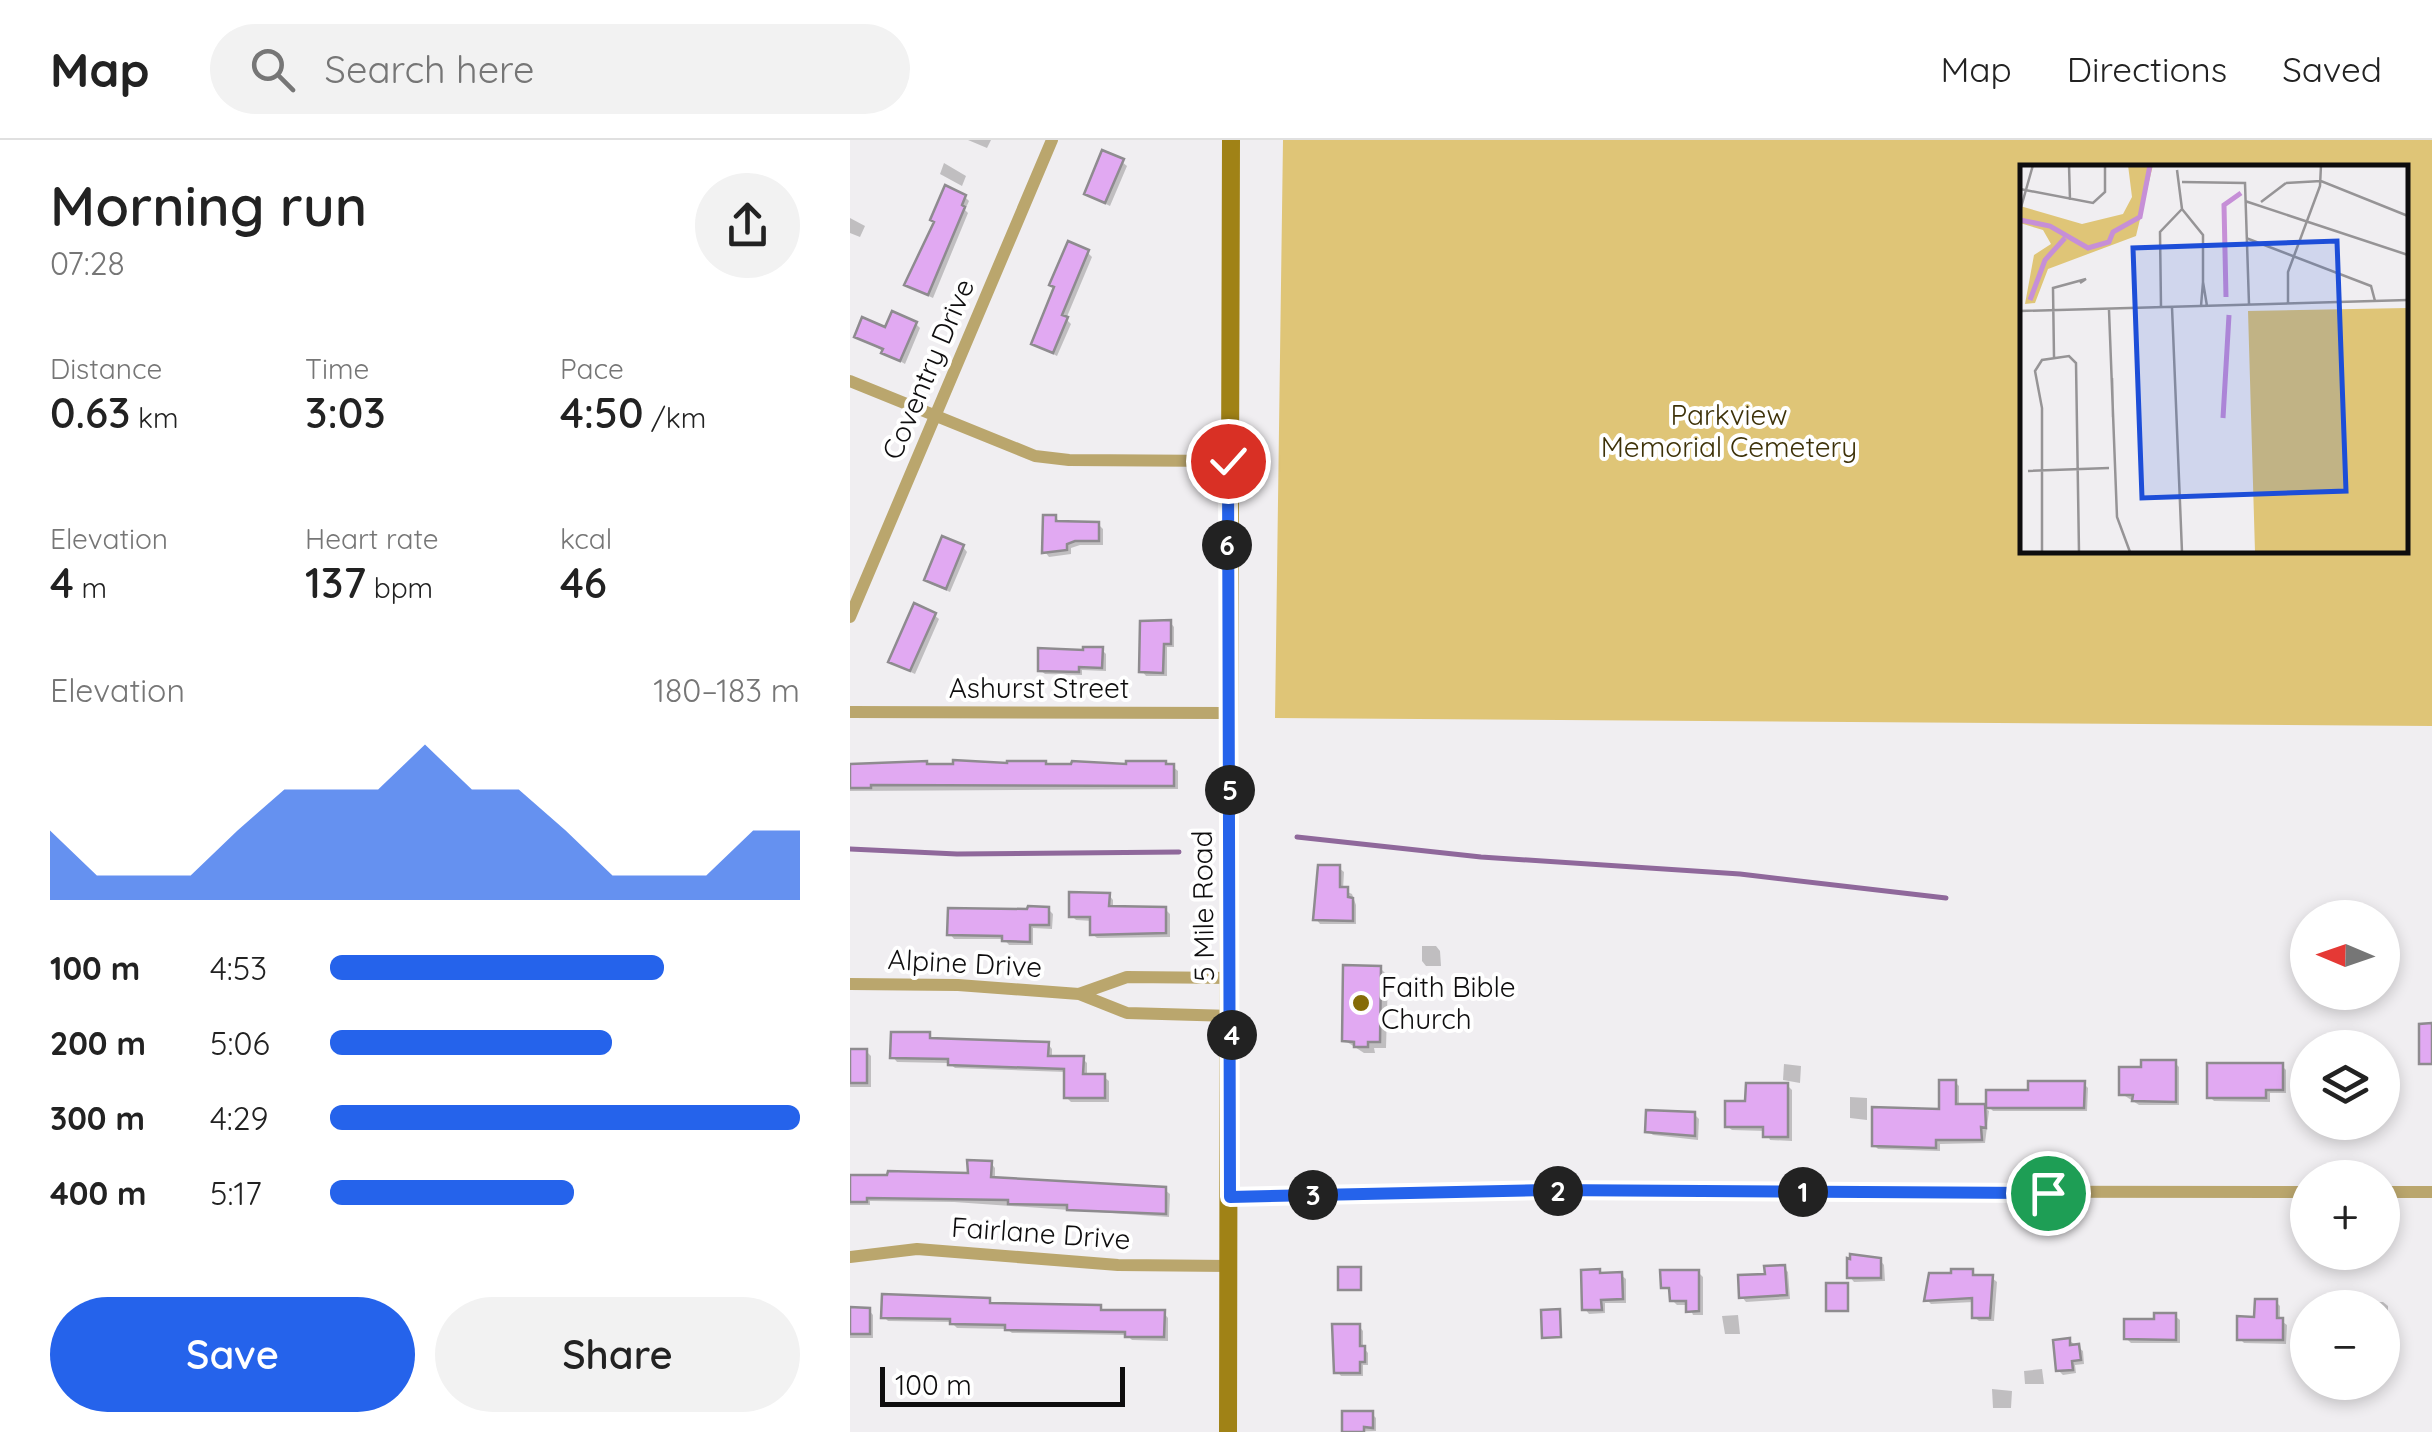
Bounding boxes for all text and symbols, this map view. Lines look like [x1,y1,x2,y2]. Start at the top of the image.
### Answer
search box [210,24,910,114]
text: Map [50,39,150,99]
icon: search [245,42,300,97]
text: Search here [325,45,534,93]
text: Map [1940,47,2012,91]
text: Directions [2067,47,2227,91]
text: Saved [2282,47,2382,91]
inset map [2020,165,2407,552]
text: Morning run [50,171,367,240]
button: share [695,173,800,278]
text: 07:28 [50,243,125,283]
street label: Coventry Drive [874,273,981,464]
text: Distance [50,351,162,386]
text: Time [305,351,369,386]
text: Pace [560,351,624,386]
text: 0.63 [50,386,130,439]
text: 3:03 [305,386,386,439]
text: 4:50 [560,386,643,439]
park label: Parkview Memorial Cemetery [1601,397,1857,464]
text: km [130,400,179,435]
text: /km [643,400,706,435]
pin [1186,419,1271,504]
icon: check [1201,434,1256,489]
pin: 6 [1202,520,1252,570]
text: Elevation [50,521,168,556]
text: Heart rate [305,521,439,556]
text: kcal [560,521,612,556]
text: 6 [1219,527,1235,562]
text: 4 [50,556,74,609]
text: 137 [305,556,366,609]
text: 46 [560,556,607,609]
text: m [74,570,107,605]
text: bpm [366,570,433,605]
text: Elevation [50,670,185,710]
text: 180–183 m [653,670,800,710]
street label: Ashurst Street [949,670,1129,705]
pin: 5 [1205,765,1255,815]
text: 5 [1222,772,1238,807]
street label: 5 Mile Road [1184,830,1221,982]
north arrow [2290,900,2400,1010]
map controls [2290,900,2400,1400]
street label: Alpine Drive [887,941,1043,984]
text: 100 m [50,948,140,988]
text: 4:53 [210,948,267,988]
place label: Faith Bible Church [1381,969,1515,1036]
marker: Faith Bible Church [1350,992,1372,1014]
pin: 4 [1207,1010,1257,1060]
text: 4 [1224,1017,1240,1052]
text: 200 m [50,1023,146,1063]
text: 5:06 [210,1023,270,1063]
button: layers [2290,1030,2400,1140]
text: 300 m [50,1098,145,1138]
text: 4:29 [210,1098,268,1138]
pin [2006,1151,2091,1236]
button: + [2290,1160,2400,1270]
pin: 2 [1533,1166,1583,1216]
icon: arrive [2021,1166,2076,1221]
pin: 1 [1778,1167,1828,1217]
pin: 3 [1288,1170,1338,1220]
text: 400 m [50,1173,147,1213]
text: 5:17 [210,1173,262,1213]
text: 2 [1550,1173,1566,1208]
text: 1 [1798,1174,1808,1209]
text: 3 [1305,1177,1321,1212]
street label: Fairlane Drive [950,1209,1132,1256]
button: − [2290,1290,2400,1400]
button: Save [50,1297,415,1412]
button: Share [435,1297,800,1412]
scale bar [880,1362,1125,1406]
text: 100 m [895,1367,972,1402]

